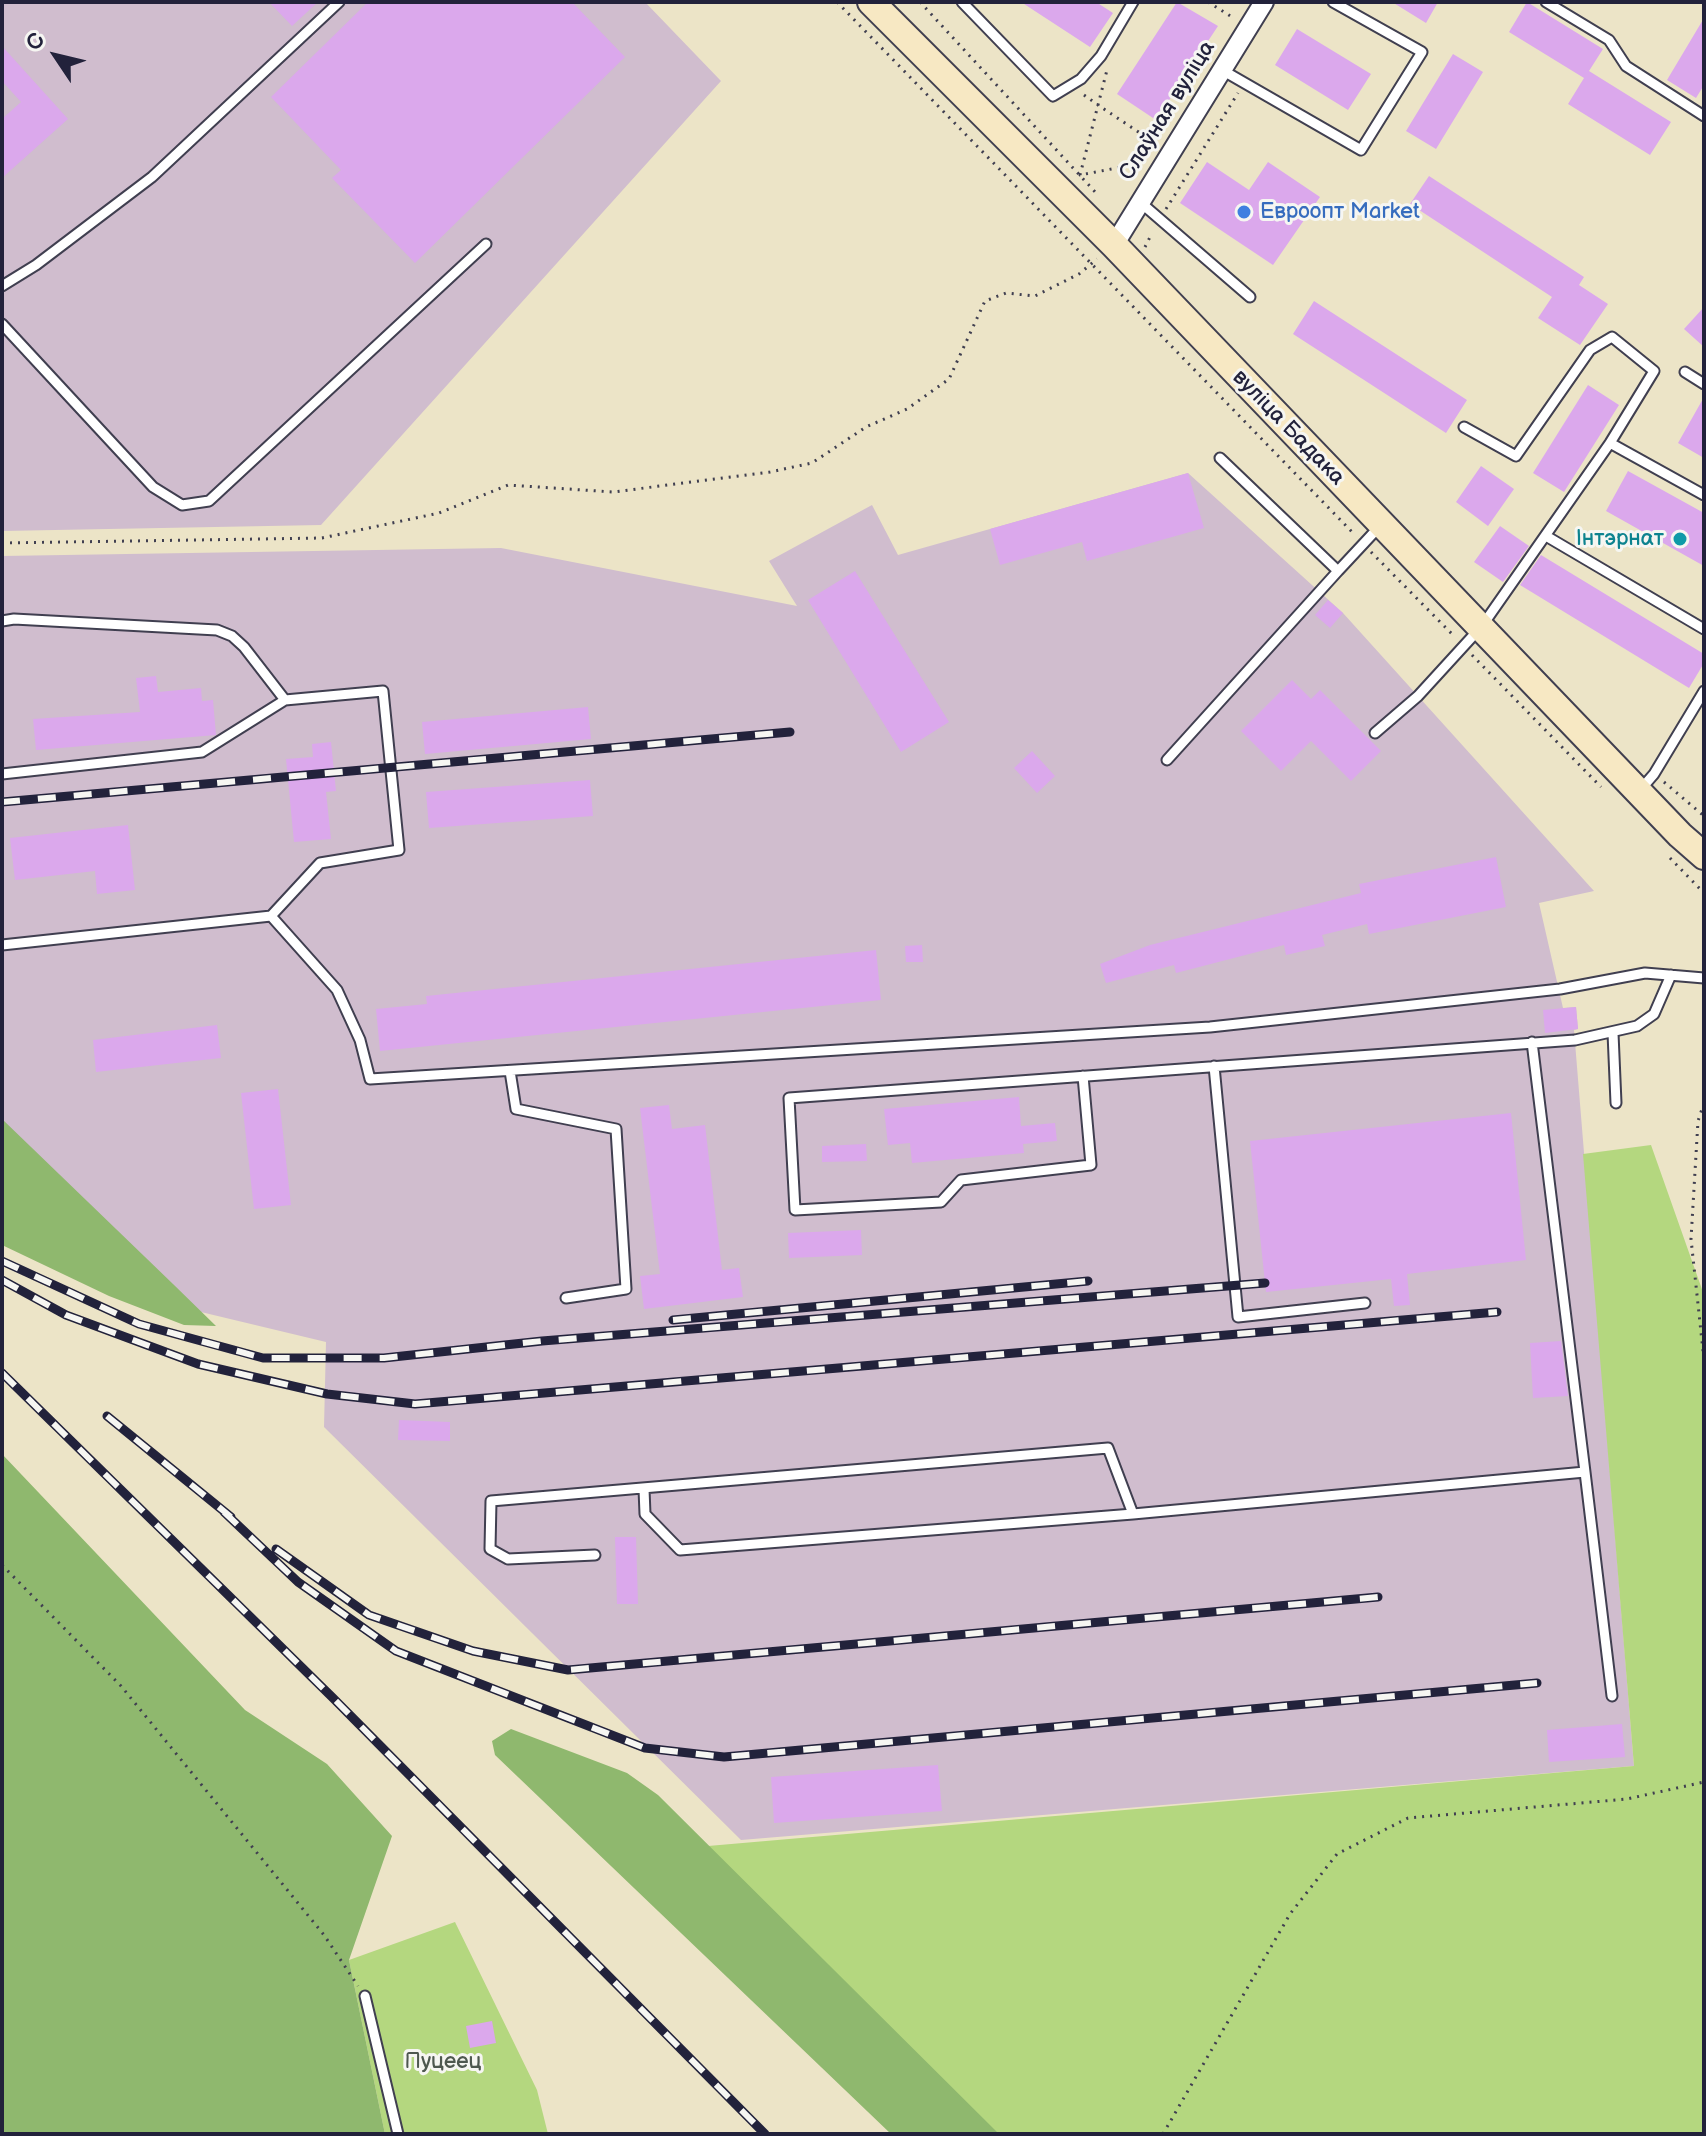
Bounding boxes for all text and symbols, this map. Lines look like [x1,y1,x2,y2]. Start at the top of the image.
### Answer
north arrow [16,16,96,96]
text: С [20,28,51,56]
street label: Слаўная вуліца [1114,36,1222,186]
place label: Евроопт Market [1260,199,1420,225]
marker: Евроопт Market [1235,203,1253,221]
street label: вуліца Бадака [1226,365,1350,491]
place label: Інтэрнат [1576,526,1664,552]
marker: Інтэрнат [1671,530,1689,548]
park label: Пуцеец [404,2049,482,2075]

